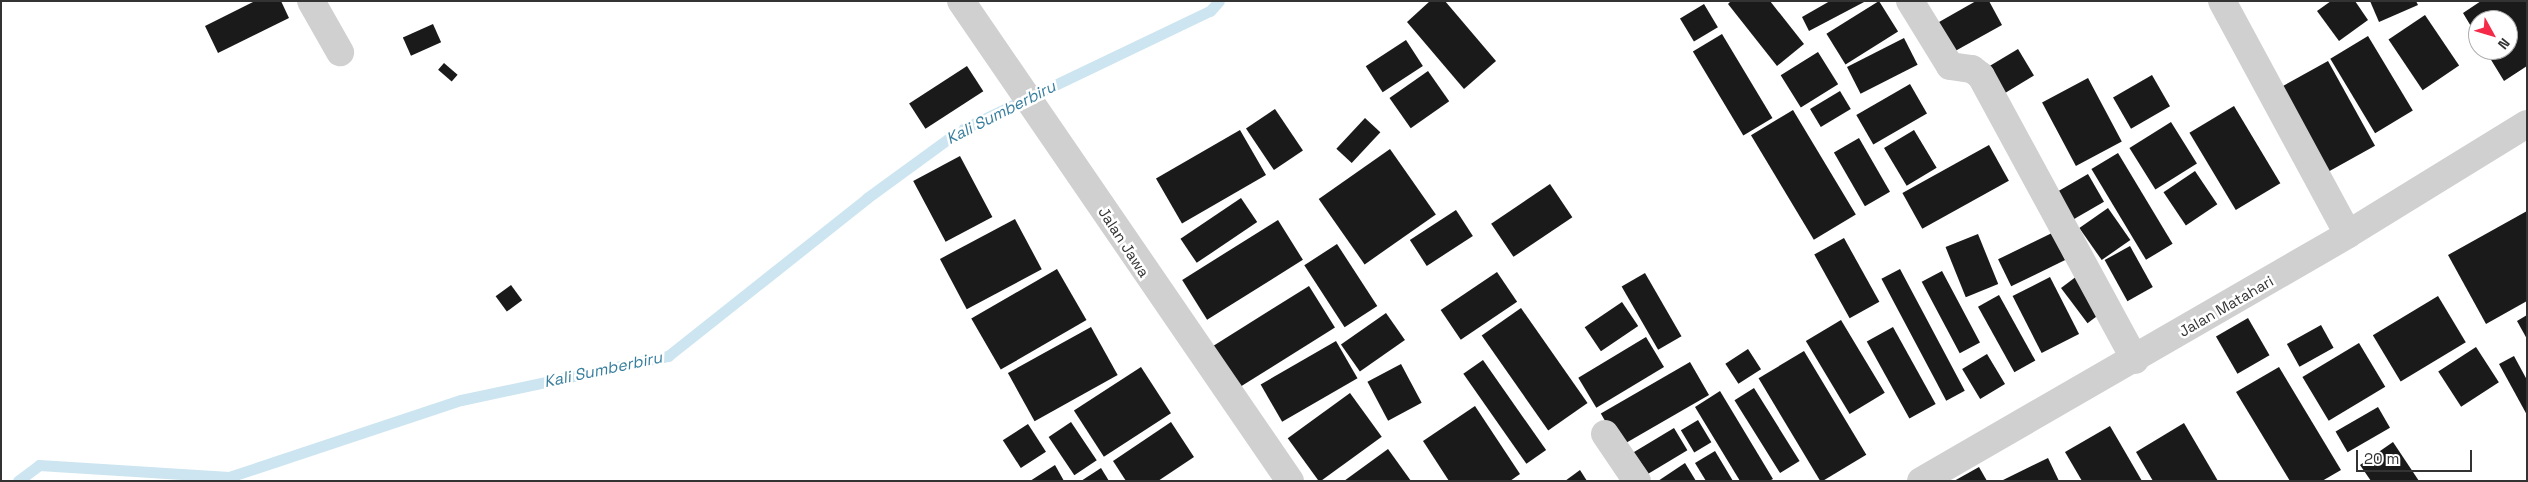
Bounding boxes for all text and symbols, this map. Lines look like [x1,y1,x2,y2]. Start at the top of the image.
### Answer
north arrow [2468,10,2518,60]
text: N [2494,34,2514,53]
water label: Kali Sumberbiru [943,77,1059,149]
street label: Jalan Jawa [1095,204,1153,280]
street label: Jalan Matahari [2175,272,2277,340]
water label: Kali Sumberbiru [542,348,664,392]
scale bar [2358,440,2474,472]
text: 20 m [2364,449,2399,468]

